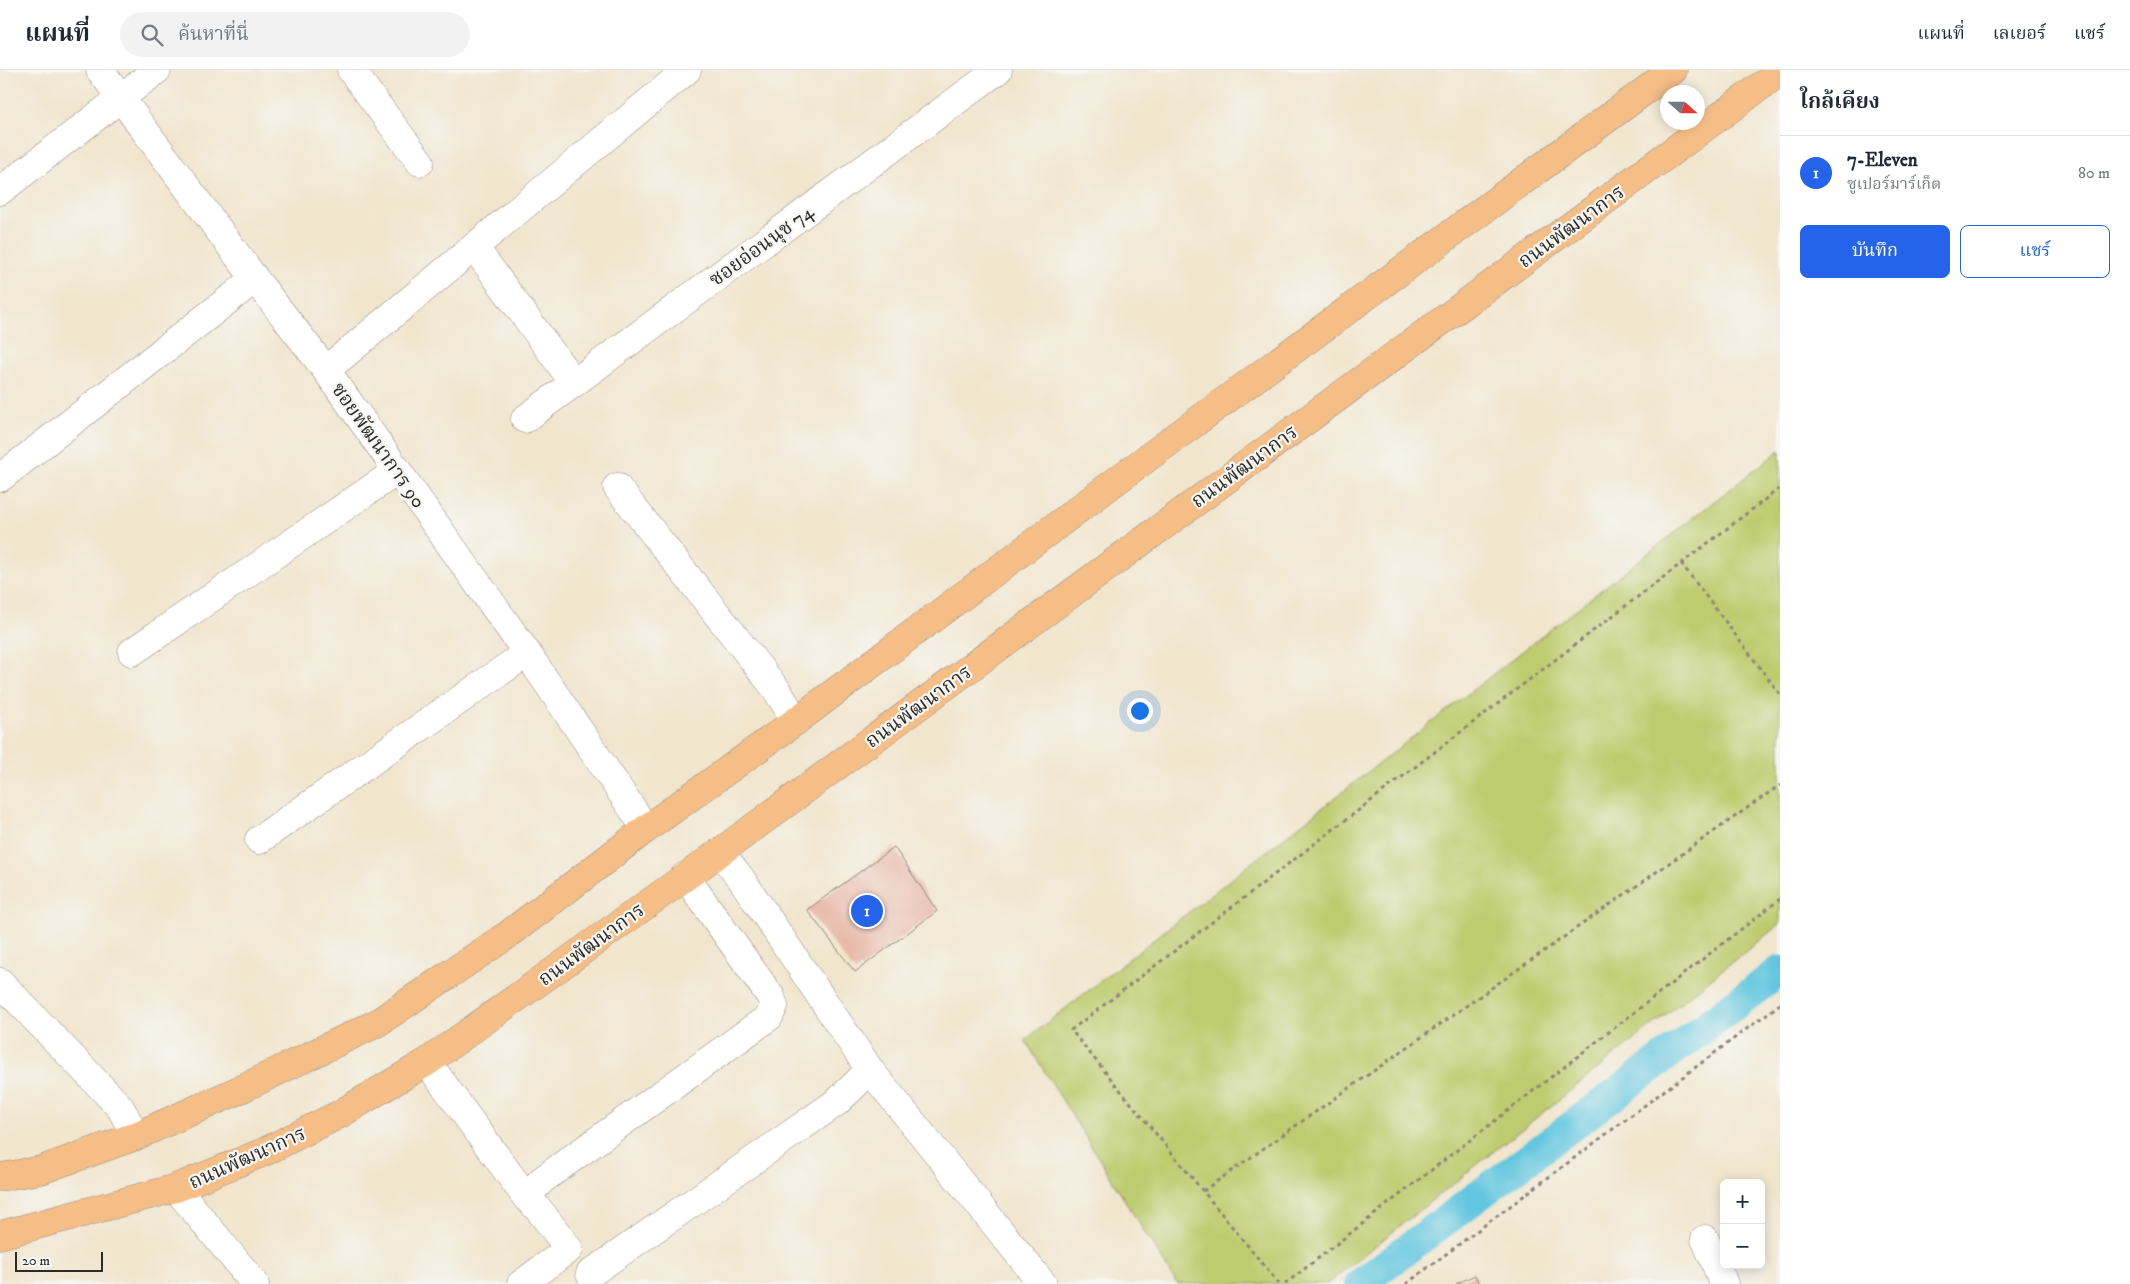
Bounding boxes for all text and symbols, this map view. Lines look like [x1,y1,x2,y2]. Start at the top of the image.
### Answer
search box [120,12,470,57]
text: แผนที่ [25,19,90,49]
icon: search [138,21,166,49]
text: ค้นหาที่นี่ [178,23,249,46]
text: แผนที่ [1917,23,1965,45]
text: เลเยอร์ [1993,23,2046,45]
text: แชร์ [2074,23,2105,45]
north arrow [1660,85,1705,130]
text: ใกล้เคียง [1800,89,1880,115]
text: 7-Eleven [1847,149,1918,172]
text: 1 [1813,163,1819,183]
text: 80 m [2078,163,2110,183]
text: ซูเปอร์มาร์เก็ต [1847,174,1941,194]
street label: ถนนพัฒนาการ [1514,180,1630,274]
street label: ซอยอ่อนนุช 74 [705,200,819,292]
button: บันทึก [1800,225,1950,278]
button: แชร์ [1960,225,2110,278]
street label: ซอยพัฒนาการ 90 [325,378,430,514]
street label: ถนนพัฒนาการ [1187,420,1303,514]
street label: ถนนพัฒนาการ [861,660,977,754]
your location [1127,698,1153,724]
pin: 1 [851,892,883,930]
street label: ถนนพัฒนาการ [534,898,650,992]
street label: ถนนพัฒนาการ [185,1121,310,1195]
map controls [1720,1179,1765,1269]
button: + [1720,1179,1765,1224]
button: − [1720,1224,1765,1269]
scale bar [15,1249,102,1272]
text: 20 m [22,1252,50,1270]

